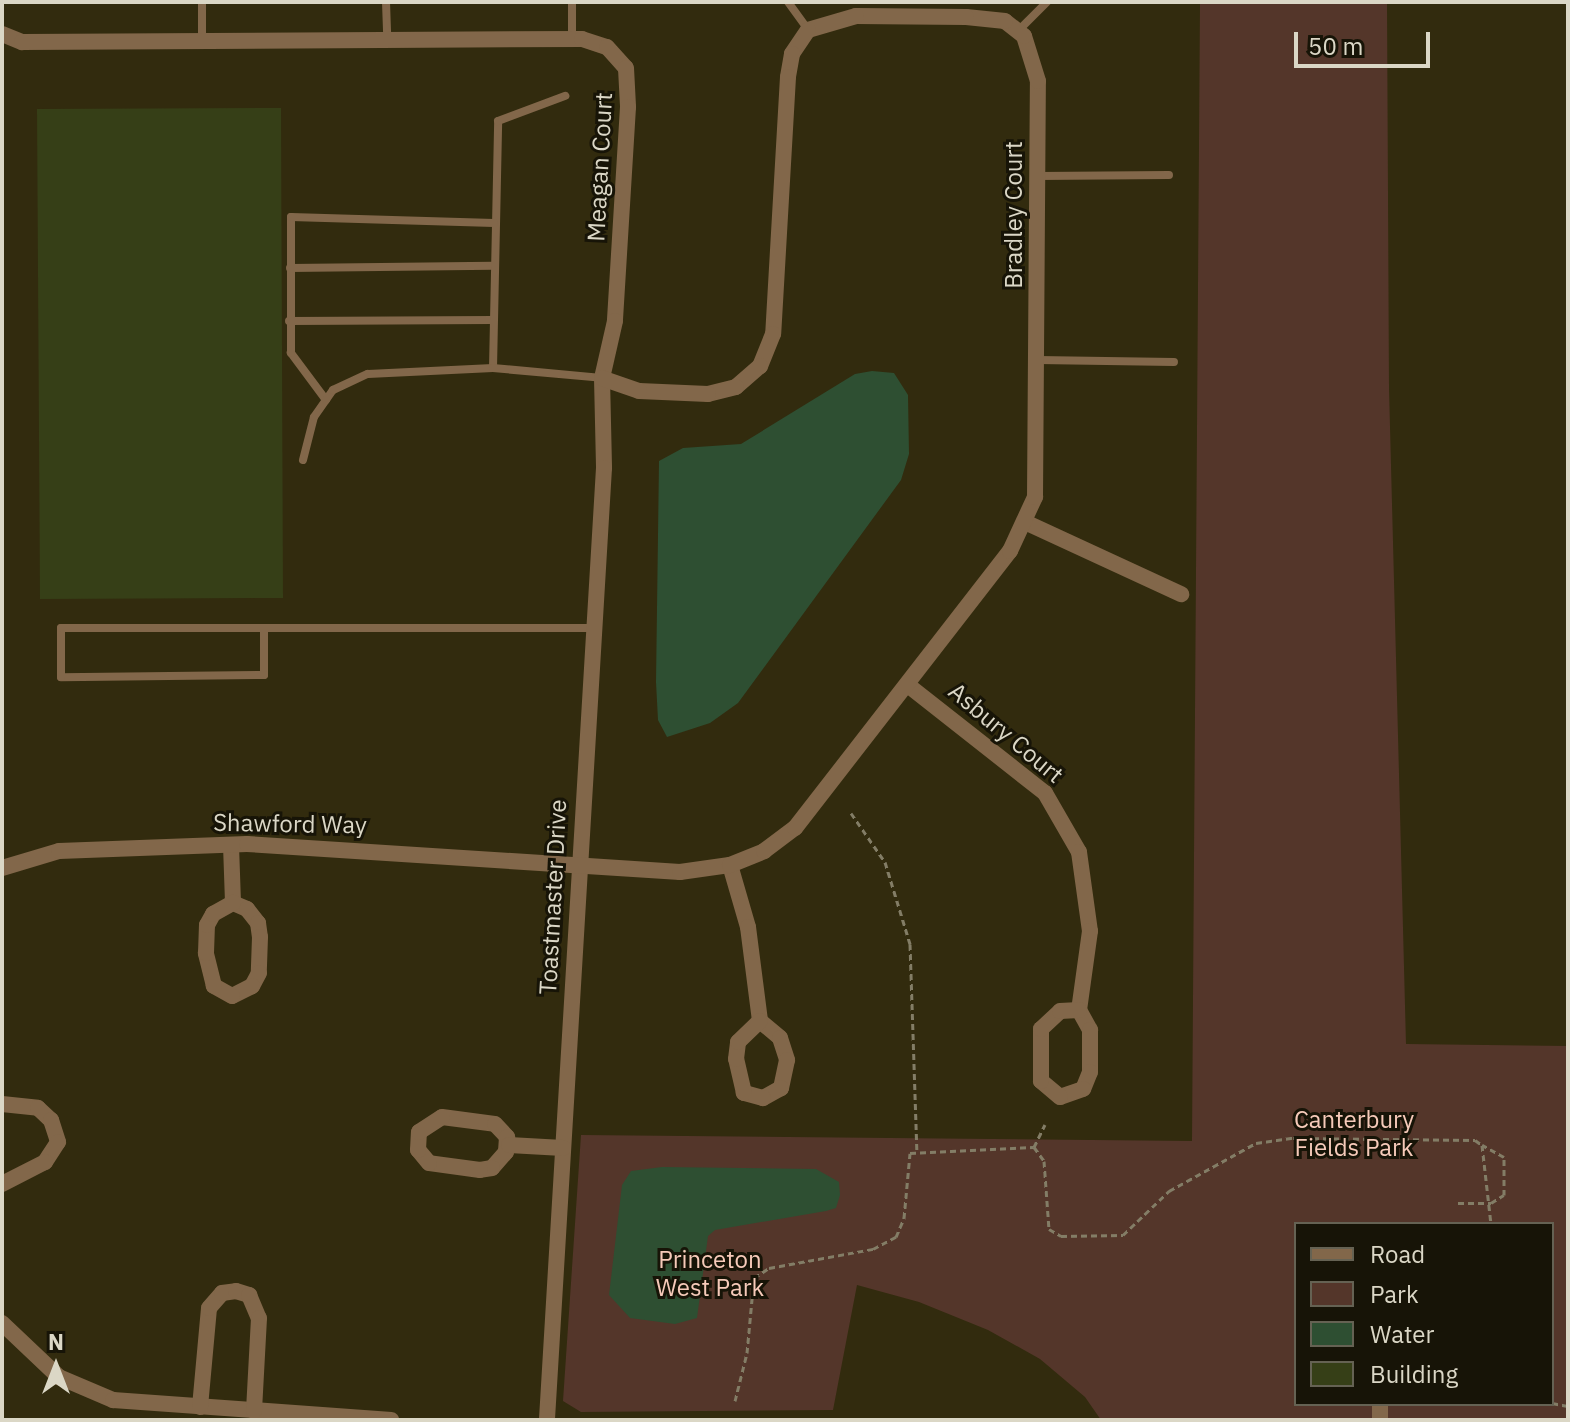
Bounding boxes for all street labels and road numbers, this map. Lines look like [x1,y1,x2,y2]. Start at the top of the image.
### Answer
street label: Meagan Court [582,92,618,242]
street label: Bradley Court [1000,141,1028,289]
street label: Asbury Court [943,677,1069,789]
street label: Toastmaster Drive [534,799,572,995]
street label: Shawford Way [213,808,367,840]

